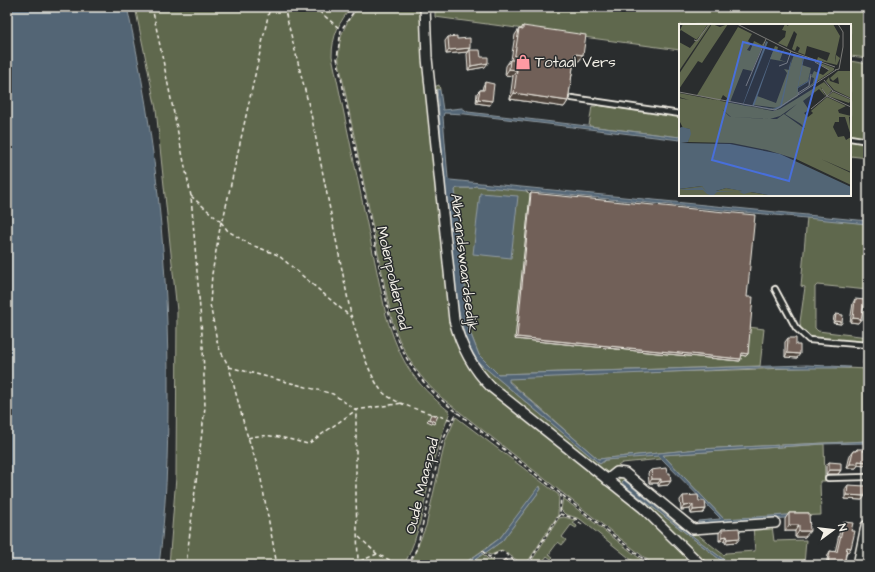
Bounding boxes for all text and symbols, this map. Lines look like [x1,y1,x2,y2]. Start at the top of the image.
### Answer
inset map [679,24,851,196]
place label: Totaal Vers [535,52,616,73]
shop icon: Totaal Vers [514,53,532,71]
street label: Albrandswaardsedijk [445,192,483,334]
street label: Molenpolderpad [371,224,415,332]
street label: Oude Maaspad [400,435,444,536]
north arrow [813,510,853,550]
text: N [834,522,850,533]

